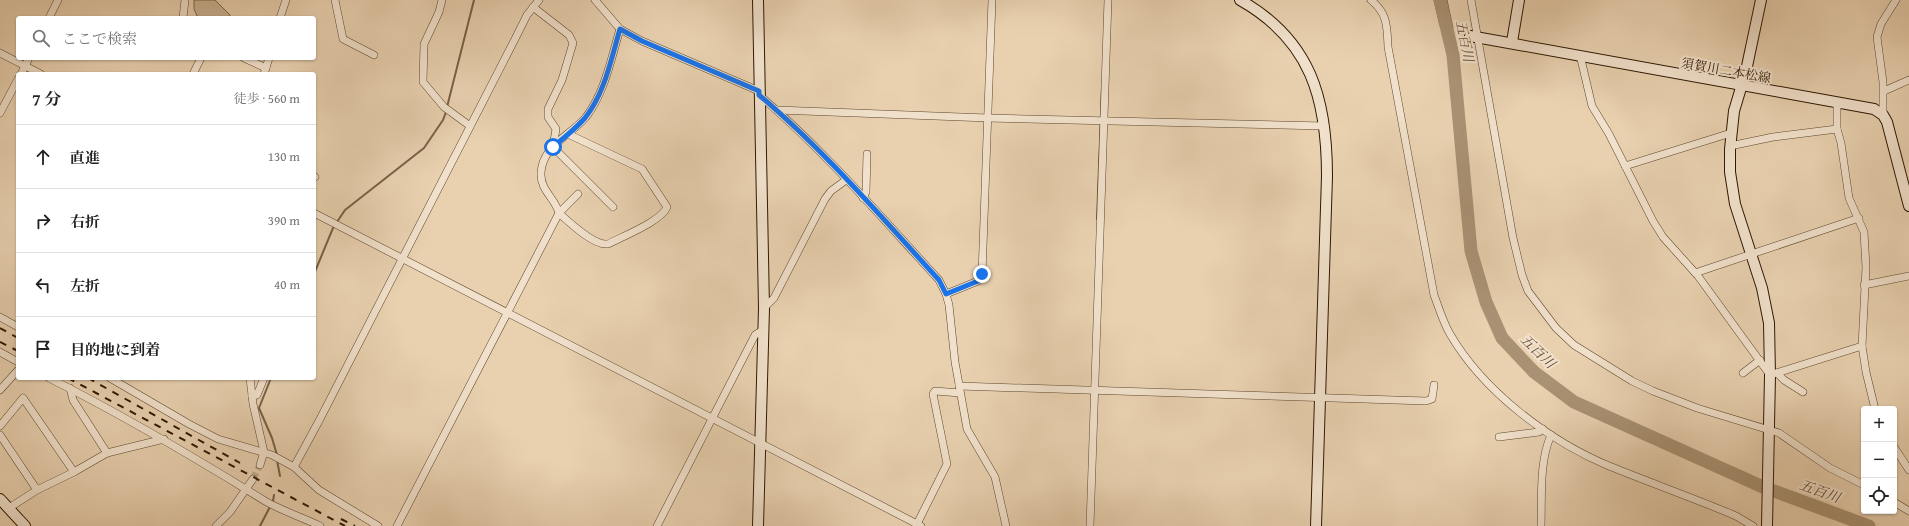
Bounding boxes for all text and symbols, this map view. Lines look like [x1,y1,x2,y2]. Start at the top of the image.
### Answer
search box [16,16,316,60]
water label: 五百川 [1451,18,1479,65]
icon: search [30,27,52,49]
text: ここで検索 [62,28,137,49]
street label: 須賀川二本松線 [1679,53,1772,88]
text: 7 分 [32,86,62,111]
text: 徒歩 · 560 m [234,89,300,108]
route start [544,138,562,156]
icon: ahead [32,146,54,168]
text: 直進 [70,147,100,168]
text: 130 m [268,147,300,166]
icon: right [32,210,54,232]
text: 右折 [70,211,100,232]
text: 390 m [268,211,300,230]
route end [973,265,991,283]
icon: left [32,274,54,296]
text: 左折 [70,275,100,296]
text: 40 m [274,275,300,294]
water label: 五百川 [1516,329,1561,374]
icon: arrive [32,338,54,360]
text: 目的地に到着 [70,339,160,360]
map controls [1861,406,1897,514]
button: + [1861,406,1897,442]
button: − [1861,442,1897,478]
water label: 五百川 [1797,474,1845,508]
button: locate [1861,478,1897,514]

